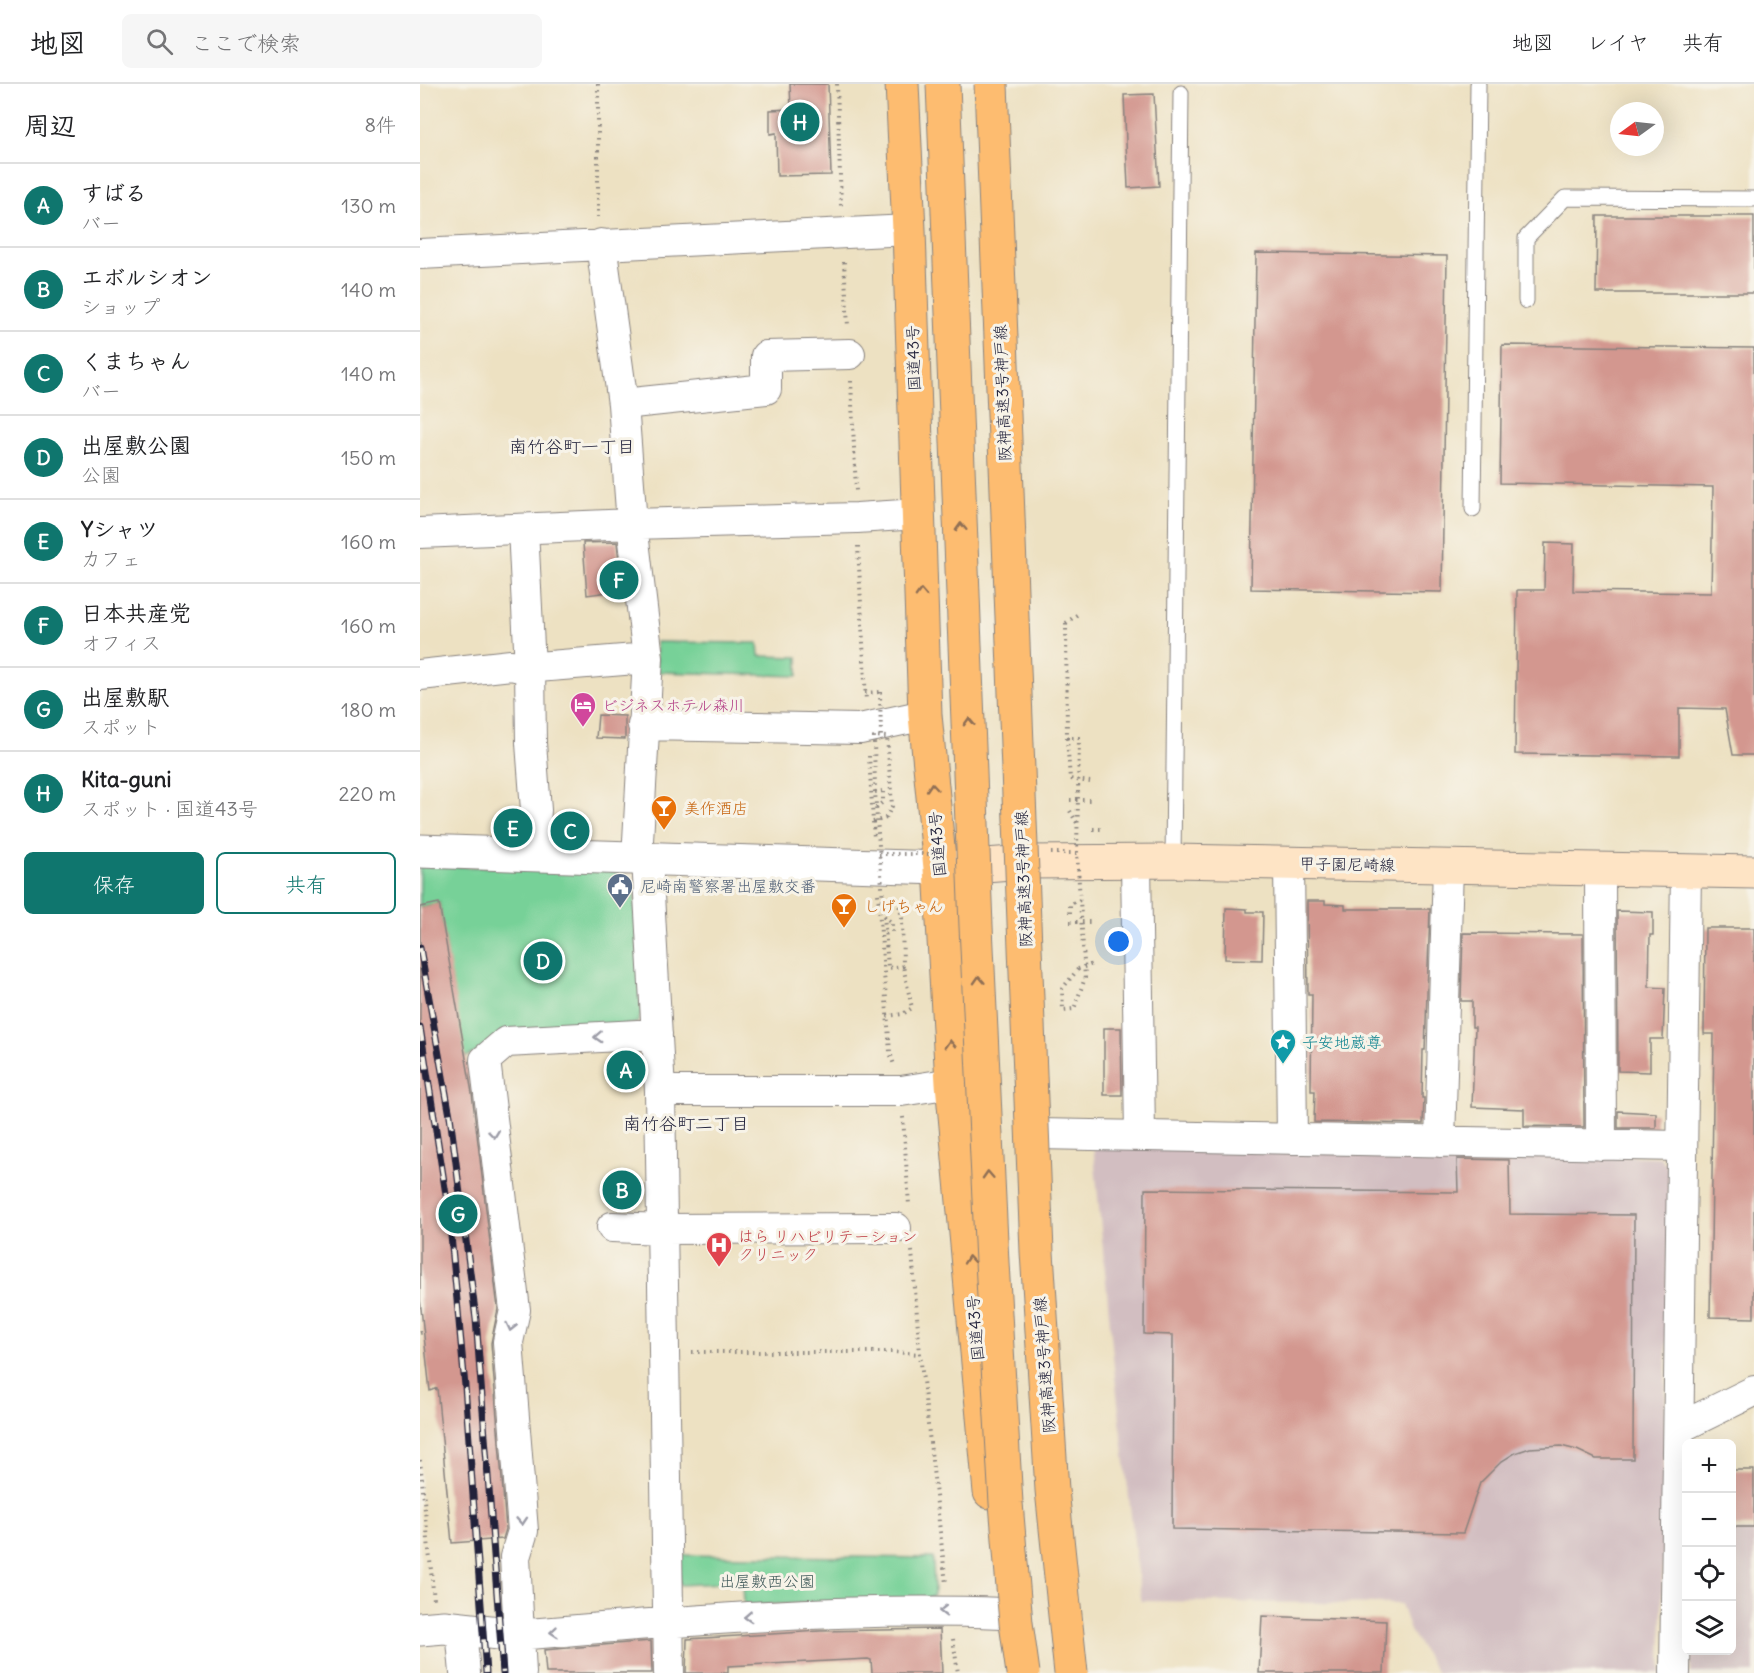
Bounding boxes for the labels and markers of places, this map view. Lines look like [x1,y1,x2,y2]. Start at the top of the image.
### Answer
pin: H [780,99,820,144]
pin: F [600,558,638,602]
hotel icon: ビジネスホテル森川 [568,690,598,728]
place label: ビジネスホテル森川 [602,695,745,715]
bar icon: 美作酒店 [649,793,679,831]
place label: 美作酒店 [684,798,748,818]
pin: E [494,806,532,850]
pin: C [550,808,590,854]
public building icon: 尼崎南警察署出屋敷交番 [605,871,635,909]
place label: 尼崎南警察署出屋敷交番 [640,876,816,896]
bar icon: しげちゃん [829,891,859,929]
place label: しげちゃん [864,896,944,916]
pin: D [524,938,562,984]
place icon: 子安地蔵尊 [1268,1027,1298,1065]
place label: 子安地蔵尊 [1302,1032,1382,1052]
pin: A [606,1048,646,1092]
pin: B [602,1168,642,1212]
pin: G [438,1192,477,1236]
place label: はら リハビリテーション クリニック [738,1226,918,1264]
hospital icon: はら リハビリテーション クリニック [704,1230,734,1268]

